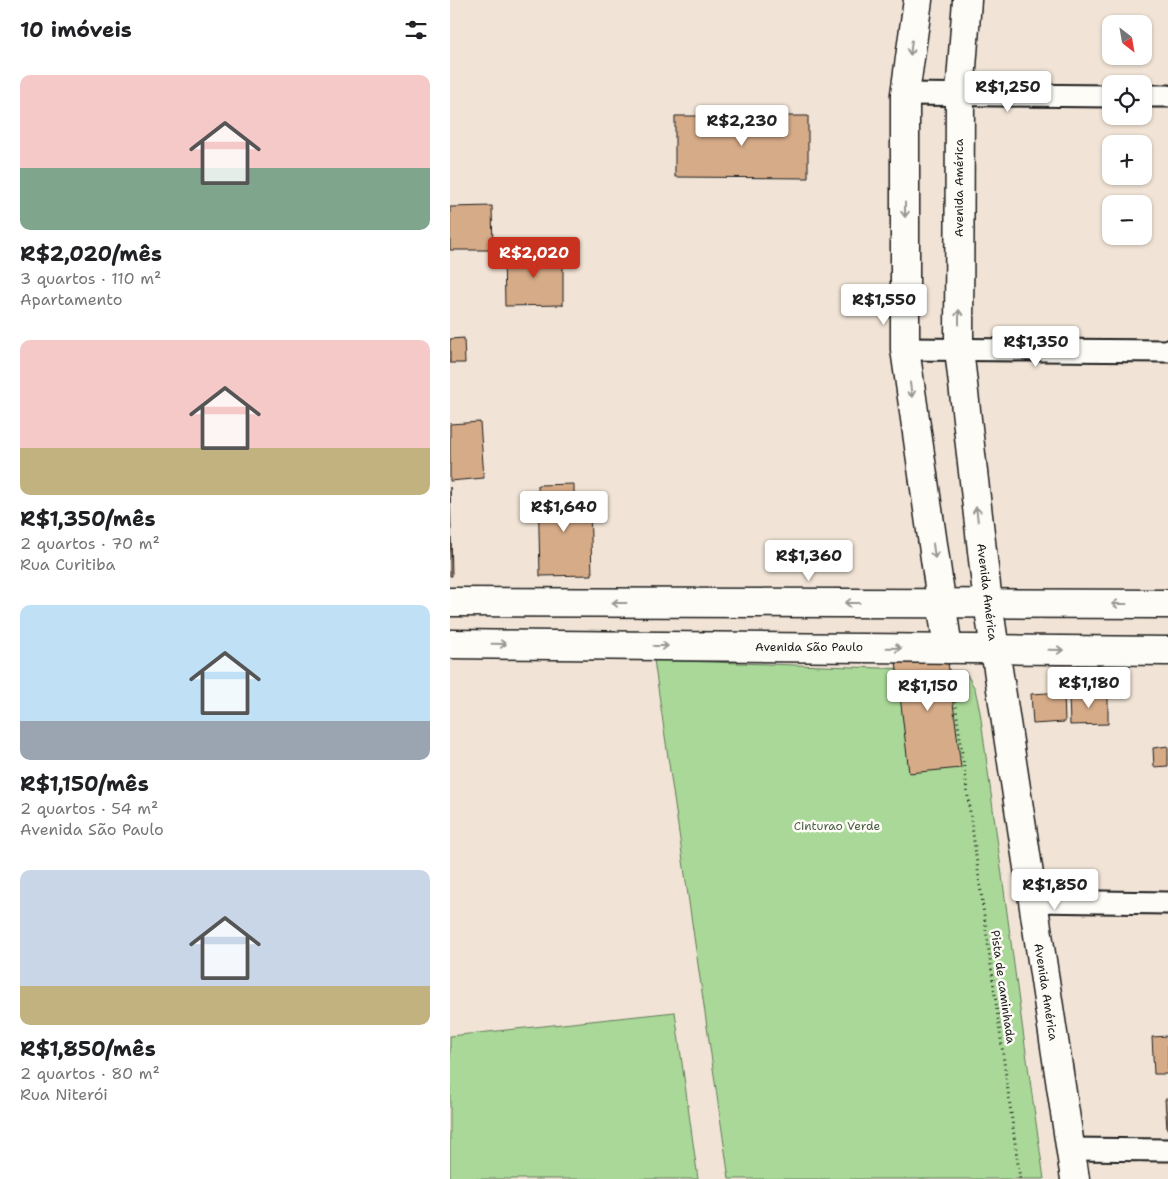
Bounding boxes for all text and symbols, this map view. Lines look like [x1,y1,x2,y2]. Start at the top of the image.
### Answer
north arrow [1102,15,1152,65]
map controls [1102,15,1152,245]
text: 10 imóveis [20,16,132,44]
icon: filters [402,16,430,44]
one-way arrow [906,40,916,56]
pin: R$1,250 [962,70,1054,113]
button: locate [1102,75,1152,125]
text: R$1,250 [975,76,1041,97]
pin: R$2,230 [696,104,788,147]
icon: home [180,108,270,198]
text: R$2,230 [706,110,778,131]
button: + [1102,135,1152,185]
street label: Avenida América [951,138,967,237]
button: − [1102,195,1152,245]
one-way arrow [900,202,910,218]
pin: R$2,020 [488,236,580,279]
text: R$2,020/mês [20,240,162,268]
text: R$2,020 [499,242,569,263]
text: 3 quartos · 110 m² [20,268,161,289]
pin: R$1,550 [838,284,930,326]
text: Apartamento [20,289,122,310]
text: R$1,550 [852,289,916,310]
one-way arrow [954,310,964,326]
pin: R$1,350 [990,326,1082,368]
text: R$1,350 [1003,331,1069,352]
icon: home [180,373,270,463]
one-way arrow [906,382,916,398]
pin: R$1,640 [518,490,610,533]
text: R$1,640 [531,496,597,517]
text: R$1,350/mês [20,505,156,533]
one-way arrow [972,506,982,522]
text: 2 quartos · 70 m² [20,533,160,554]
pin: R$1,360 [763,540,855,582]
one-way arrow [930,542,940,558]
street label: Avenida América [973,542,1001,642]
text: R$1,360 [776,545,842,566]
text: Rua Curitiba [20,554,115,575]
one-way arrow [612,598,628,608]
one-way arrow [844,598,860,608]
one-way arrow [1112,599,1128,609]
icon: home [180,638,270,728]
street label: Avenida São Paulo [755,639,863,655]
one-way arrow [490,640,506,649]
one-way arrow [652,641,669,651]
one-way arrow [885,643,901,653]
one-way arrow [1048,645,1064,655]
pin: R$1,180 [1043,666,1135,709]
pin: R$1,150 [882,670,974,712]
text: R$1,180 [1058,672,1120,693]
text: R$1,150 [898,675,958,696]
text: R$1,150/mês [20,770,149,798]
text: 2 quartos · 54 m² [20,798,158,819]
park label: Cinturao Verde [794,818,880,834]
text: Avenida São Paulo [20,819,164,840]
pin: R$1,850 [1009,868,1101,911]
text: R$1,850 [1022,874,1088,895]
icon: home [180,903,270,993]
street label: Pista de caminhada [987,929,1019,1045]
street label: Avenida América [1030,942,1062,1042]
text: R$1,850/mês [20,1035,156,1063]
text: 2 quartos · 80 m² [20,1063,160,1084]
text: Rua Niterói [20,1084,108,1105]

